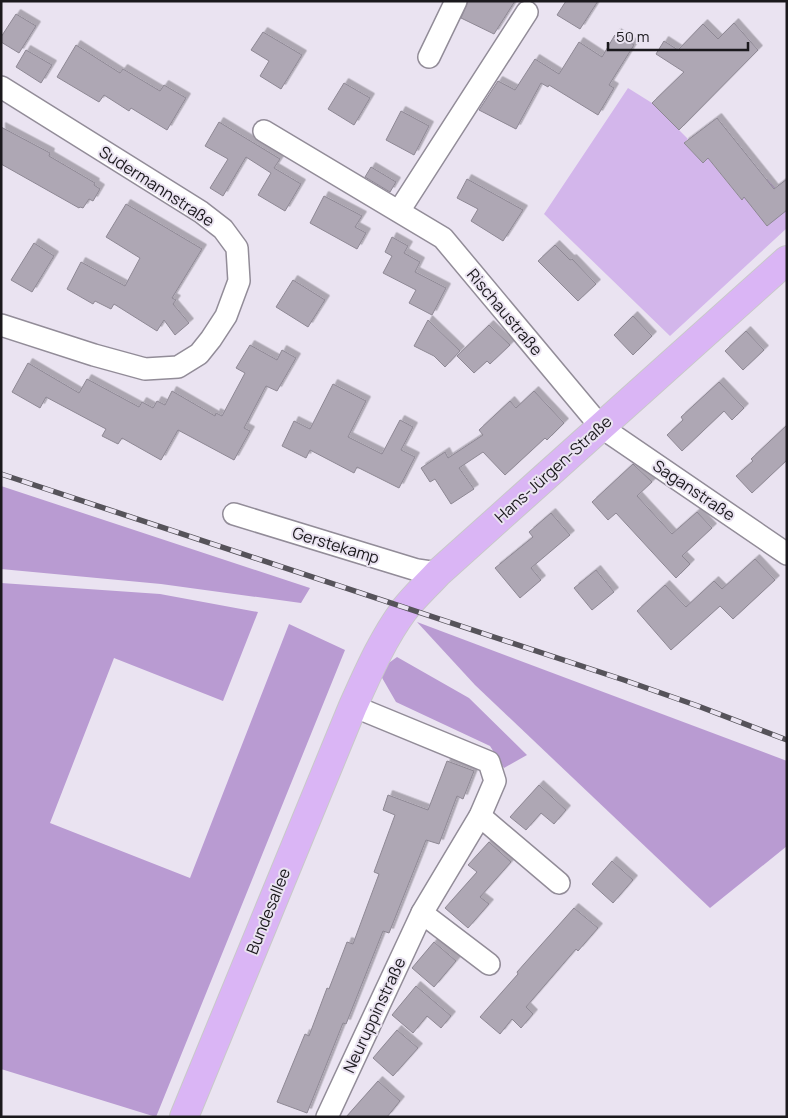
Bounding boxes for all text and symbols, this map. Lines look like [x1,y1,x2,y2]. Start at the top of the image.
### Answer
scale bar [608,20,748,52]
text: 50 m [616,26,650,47]
street label: Sudermannstraße [95,140,219,232]
street label: Rischaustraße [462,264,548,360]
street label: Hans-Jürgen-Straße [490,410,616,528]
street label: Saganstraße [649,454,739,526]
street label: Gerstekamp [290,521,382,569]
street label: Bundesallee [241,865,295,957]
street label: Neuruppinstraße [338,954,410,1076]

